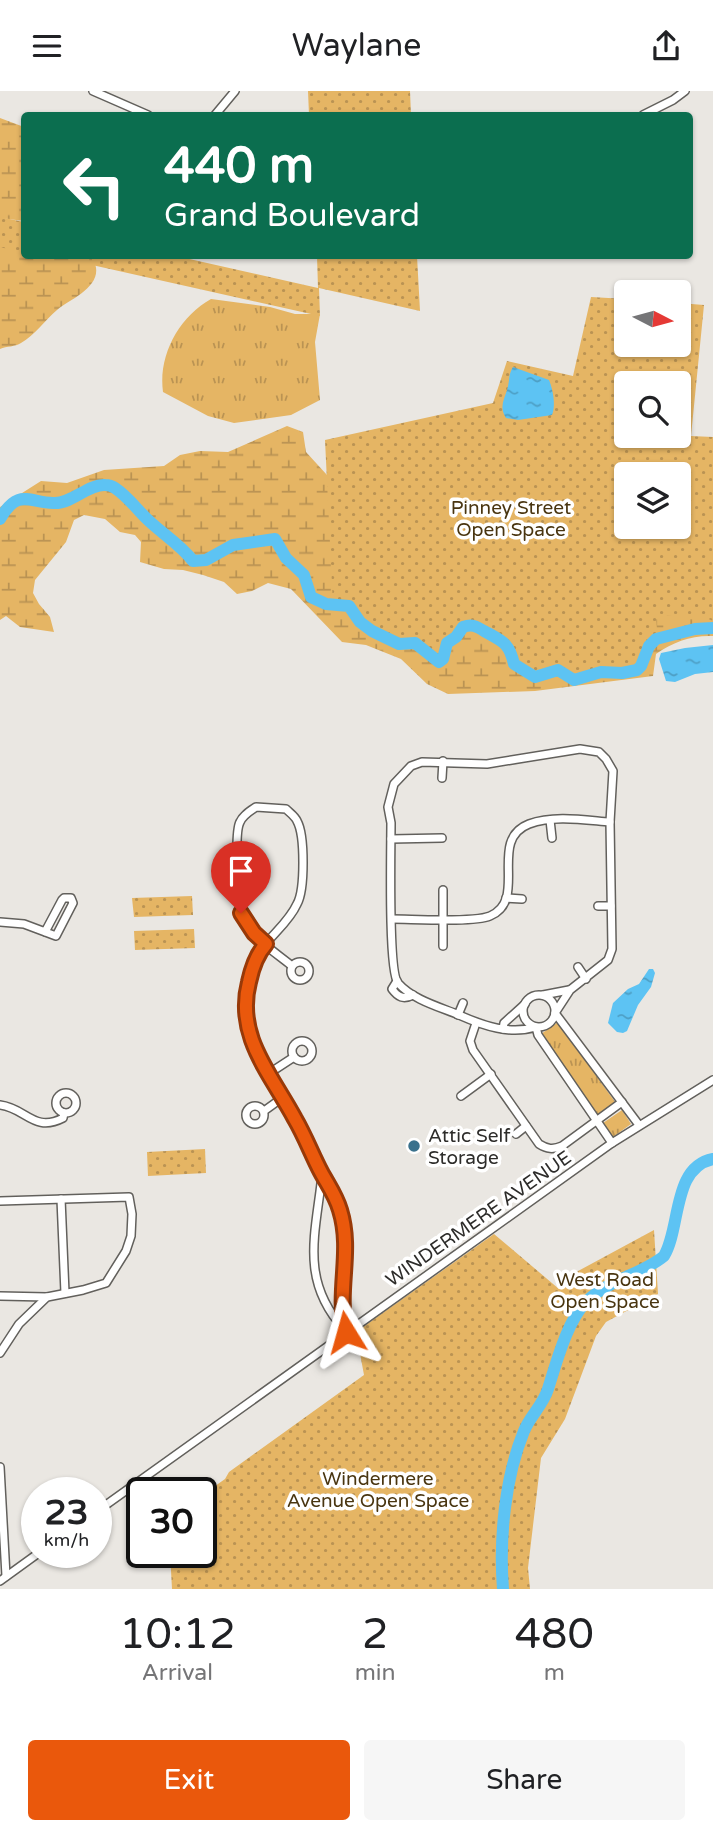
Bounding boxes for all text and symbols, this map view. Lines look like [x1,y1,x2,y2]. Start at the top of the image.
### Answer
icon: menu [28,27,66,65]
text: Waylane [292,27,421,65]
icon: share [647,27,685,65]
text: 440 m [164,137,314,196]
icon: left [49,140,140,231]
text: Grand Boulevard [164,197,420,235]
north arrow [614,280,691,357]
map controls [614,280,691,539]
button: search [614,371,691,448]
button: layers [614,462,691,539]
park label: Pinney Street Open Space [451,497,571,541]
pin [211,841,271,913]
icon: arrive [222,852,260,890]
place label: Attic Self Storage [428,1125,511,1169]
marker: Attic Self Storage [406,1138,422,1154]
street label: WINDERMERE AVENUE [382,1146,576,1291]
park label: West Road Open Space [550,1269,660,1313]
position arrow [309,1295,383,1369]
park label: Windermere Avenue Open Space [287,1468,469,1512]
speed limit sign: 30 [126,1477,217,1568]
text: 23 [45,1492,88,1534]
text: km/h [44,1529,89,1551]
text: 10:12 [119,1609,236,1660]
text: 2 [362,1609,388,1660]
text: 480 [515,1609,594,1660]
text: Arrival [142,1659,213,1687]
text: min [355,1659,396,1687]
text: m [544,1659,565,1687]
button: Exit [28,1740,350,1820]
button: Share [364,1740,685,1820]

